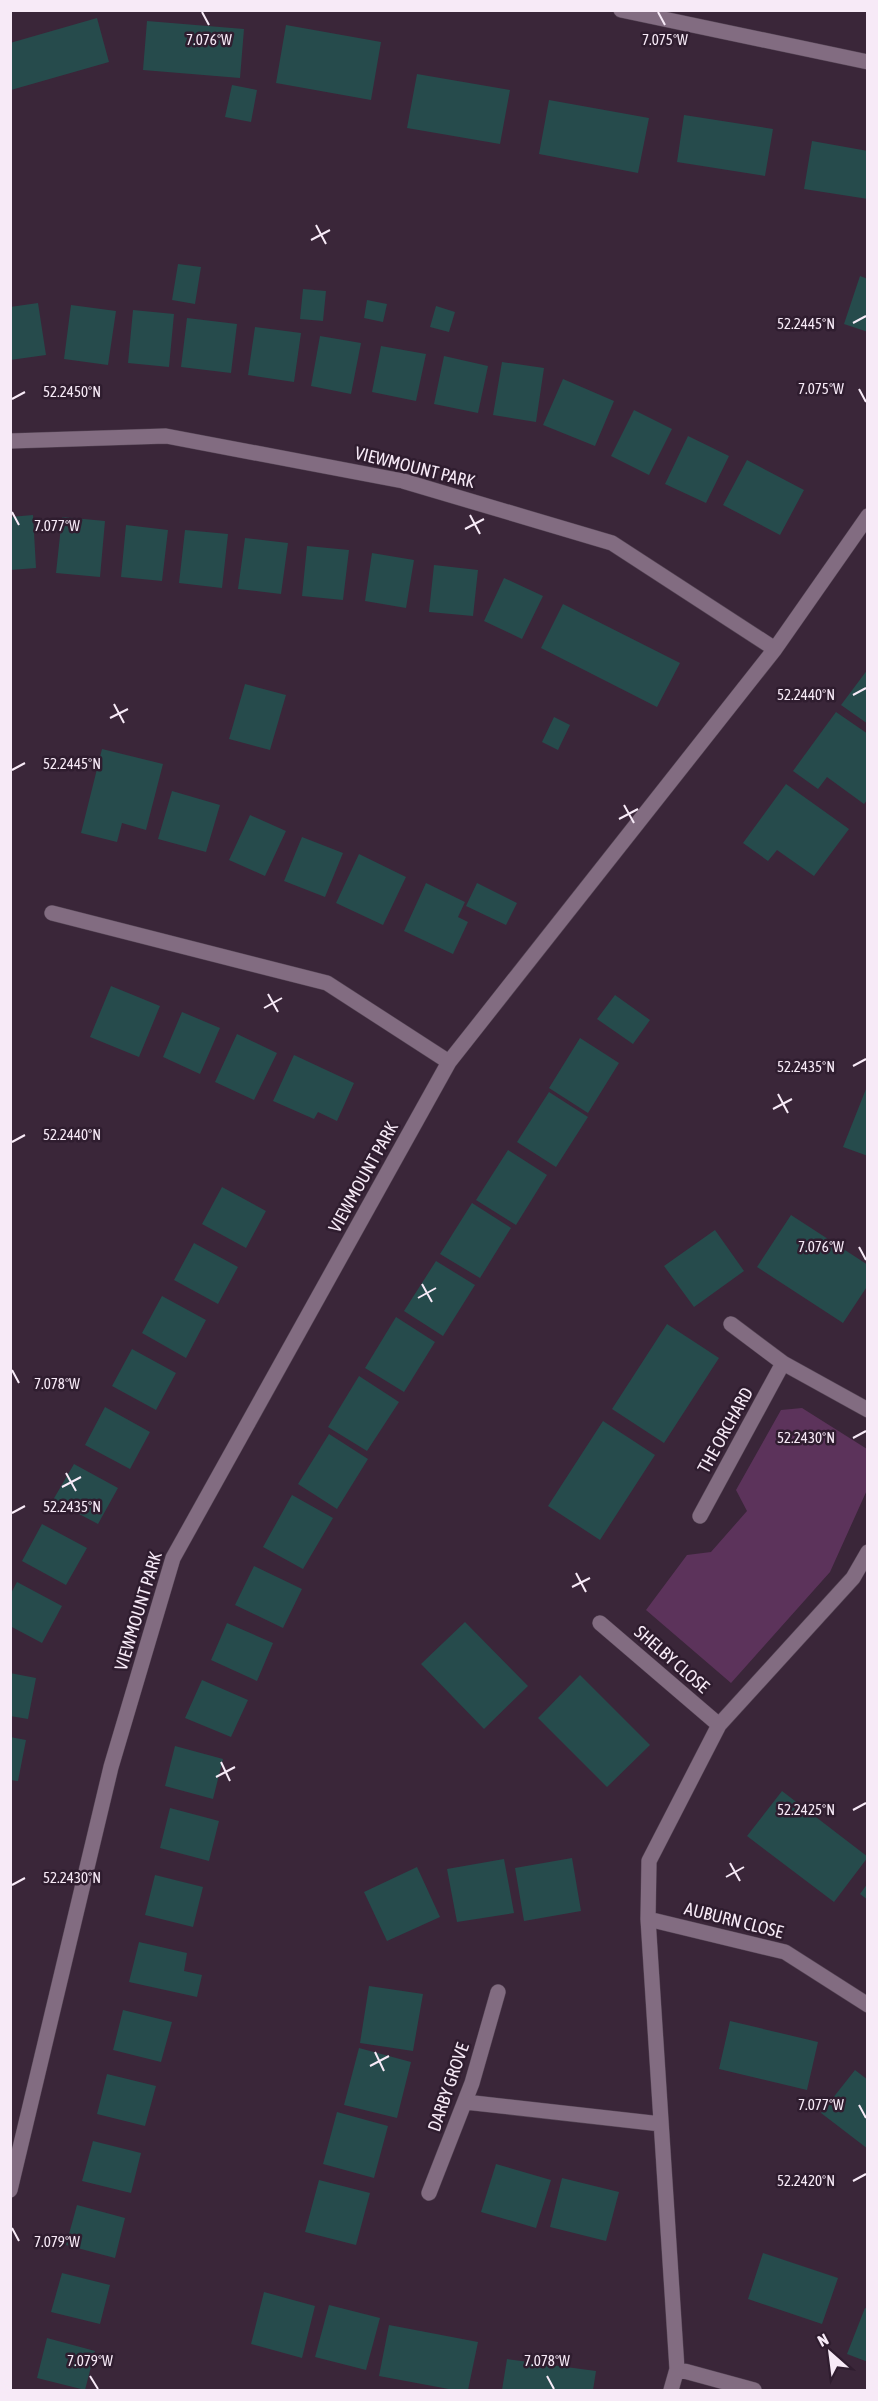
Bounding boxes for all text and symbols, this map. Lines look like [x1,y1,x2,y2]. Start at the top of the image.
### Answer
text: 7.076°W [186,31,232,48]
text: 7.075°W [642,31,688,48]
text: 52.2445°N [777,315,835,332]
text: 7.075°W [798,380,844,397]
text: 52.2450°N [43,383,101,400]
street label: VIEWMOUNT PARK [353,442,477,492]
text: 7.077°W [34,517,80,534]
text: 52.2440°N [777,686,835,703]
text: 52.2445°N [43,755,101,772]
text: 52.2435°N [777,1058,835,1075]
street label: VIEWMOUNT PARK [324,1118,402,1236]
text: 52.2440°N [43,1126,101,1143]
text: 7.076°W [798,1238,844,1255]
text: 7.078°W [34,1375,80,1392]
street label: THE ORCHARD [693,1384,757,1476]
text: 52.2430°N [777,1429,835,1446]
text: 52.2435°N [43,1498,101,1515]
street label: VIEWMOUNT PARK [110,1549,166,1673]
street label: SHELBY CLOSE [630,1621,714,1697]
text: 52.2425°N [777,1801,835,1818]
text: 52.2430°N [43,1869,101,1886]
street label: AUBURN CLOSE [682,1898,786,1943]
street label: DARBY GROVE [423,2040,473,2134]
text: 7.077°W [798,2096,844,2113]
text: 52.2420°N [777,2172,835,2189]
text: 7.079°W [34,2233,80,2250]
north arrow [800,2323,860,2383]
text: N [815,2330,831,2350]
text: 7.079°W [67,2352,113,2369]
text: 7.078°W [524,2352,570,2369]

